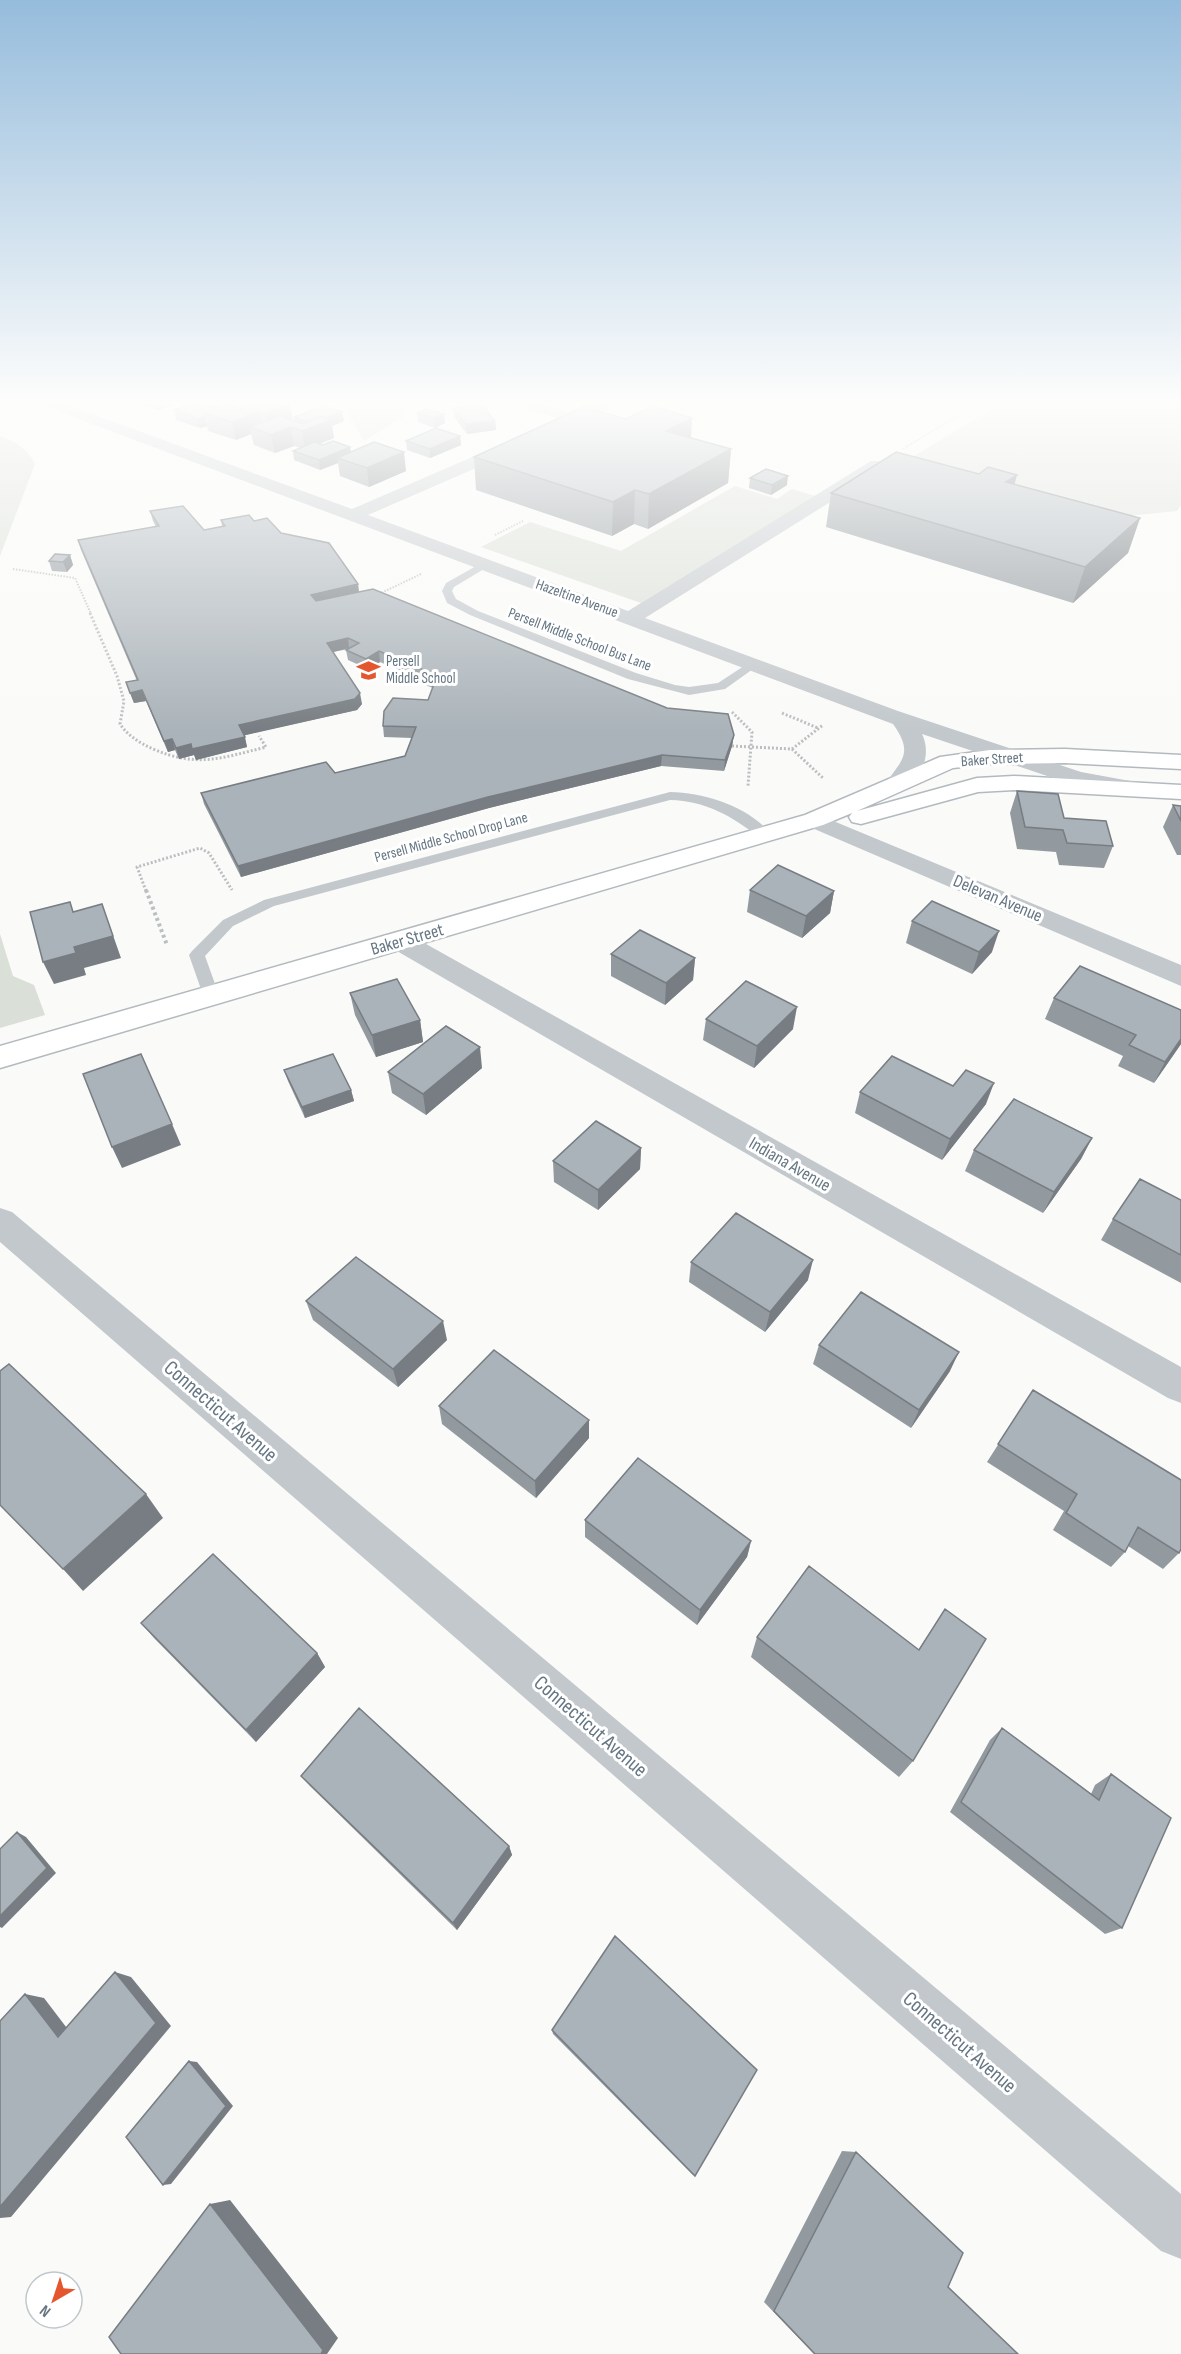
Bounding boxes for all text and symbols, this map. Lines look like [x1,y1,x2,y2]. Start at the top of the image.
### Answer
street label: Hazeltine Avenue [533,575,621,622]
street label: Persell Middle School Bus Lane [505,603,654,676]
place label: Persell Middle School [386,652,456,688]
school or university icon: Persell Middle School [355,657,381,683]
street label: Baker Street [960,748,1024,771]
street label: Persell Middle School Drop Lane [372,808,530,867]
street label: Delevan Avenue [950,870,1046,927]
street label: Baker Street [368,919,446,960]
street label: Indiana Avenue [745,1133,834,1196]
street label: Connecticut Avenue [159,1355,282,1467]
street label: Connecticut Avenue [529,1670,652,1782]
street label: Connecticut Avenue [898,1986,1021,2098]
north arrow [24,2270,84,2330]
text: N [36,2300,55,2321]

